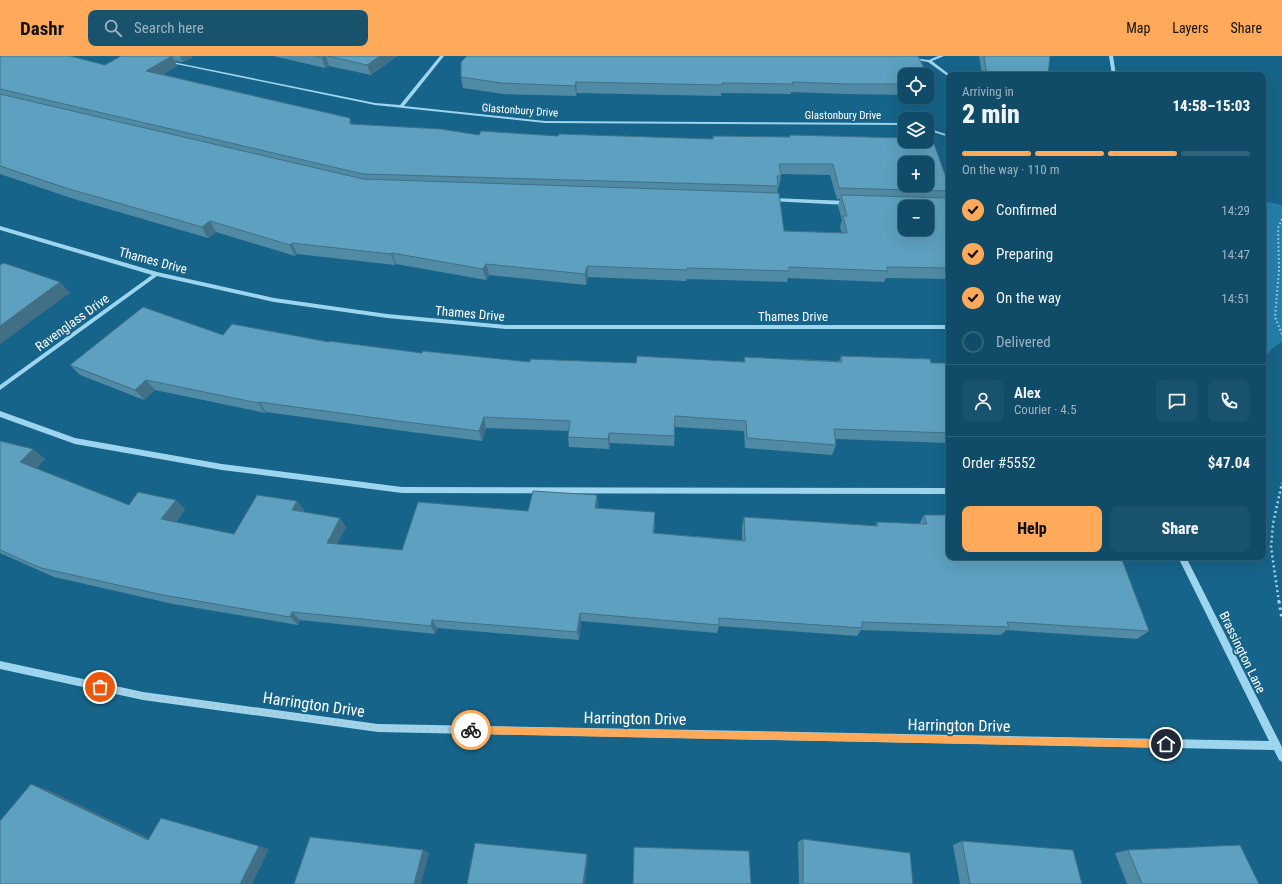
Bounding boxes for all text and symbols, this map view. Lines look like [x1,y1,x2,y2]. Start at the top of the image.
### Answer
search box [88,10,368,46]
text: Dashr [20,17,64,40]
icon: search [102,17,124,39]
text: Search here [134,19,204,37]
text: Map [1126,20,1150,36]
text: Layers [1172,20,1209,36]
text: Share [1231,20,1262,36]
map controls [898,68,934,236]
button: locate [898,68,934,104]
text: Arriving in [962,84,1014,99]
text: 14:58–15:03 [1172,97,1250,115]
text: 2 min [962,99,1020,129]
street label: Glastonbury Drive [481,101,559,120]
street label: Glastonbury Drive [805,109,881,122]
button: layers [898,112,934,148]
button: + [898,156,934,192]
text: On the way · 110 m [962,162,1059,177]
icon: check [962,199,984,221]
button: − [898,200,934,236]
text: Confirmed [996,201,1057,219]
text: 14:29 [1221,203,1250,218]
icon: check [962,243,984,265]
street label: Thames Drive [117,244,189,277]
text: Preparing [996,245,1053,263]
text: 14:47 [1221,247,1250,262]
icon: check [962,287,984,309]
text: On the way [996,289,1061,307]
street label: Ravenglass Drive [33,291,112,354]
text: 14:51 [1221,291,1250,306]
street label: Thames Drive [434,303,505,324]
street label: Thames Drive [758,309,828,324]
text: Delivered [996,333,1051,351]
button: person [962,380,1004,422]
button: chat [1156,380,1198,422]
button: phone [1208,380,1250,422]
text: Alex [1014,384,1041,402]
text: Courier · 4.5 [1014,402,1077,417]
text: Order #5552 [962,454,1036,472]
text: $47.04 [1208,454,1250,472]
button: Help [962,506,1102,552]
button: Share [1110,506,1250,552]
street label: Brassington Lane [1216,609,1269,695]
pin [83,670,117,704]
icon: bag [89,676,111,698]
street label: Harrington Drive [262,688,366,721]
street label: Harrington Drive [584,708,686,729]
courier [451,710,491,750]
street label: Harrington Drive [908,715,1010,736]
icon: bike [460,719,482,741]
pin [1149,727,1183,761]
icon: home [1155,733,1177,755]

